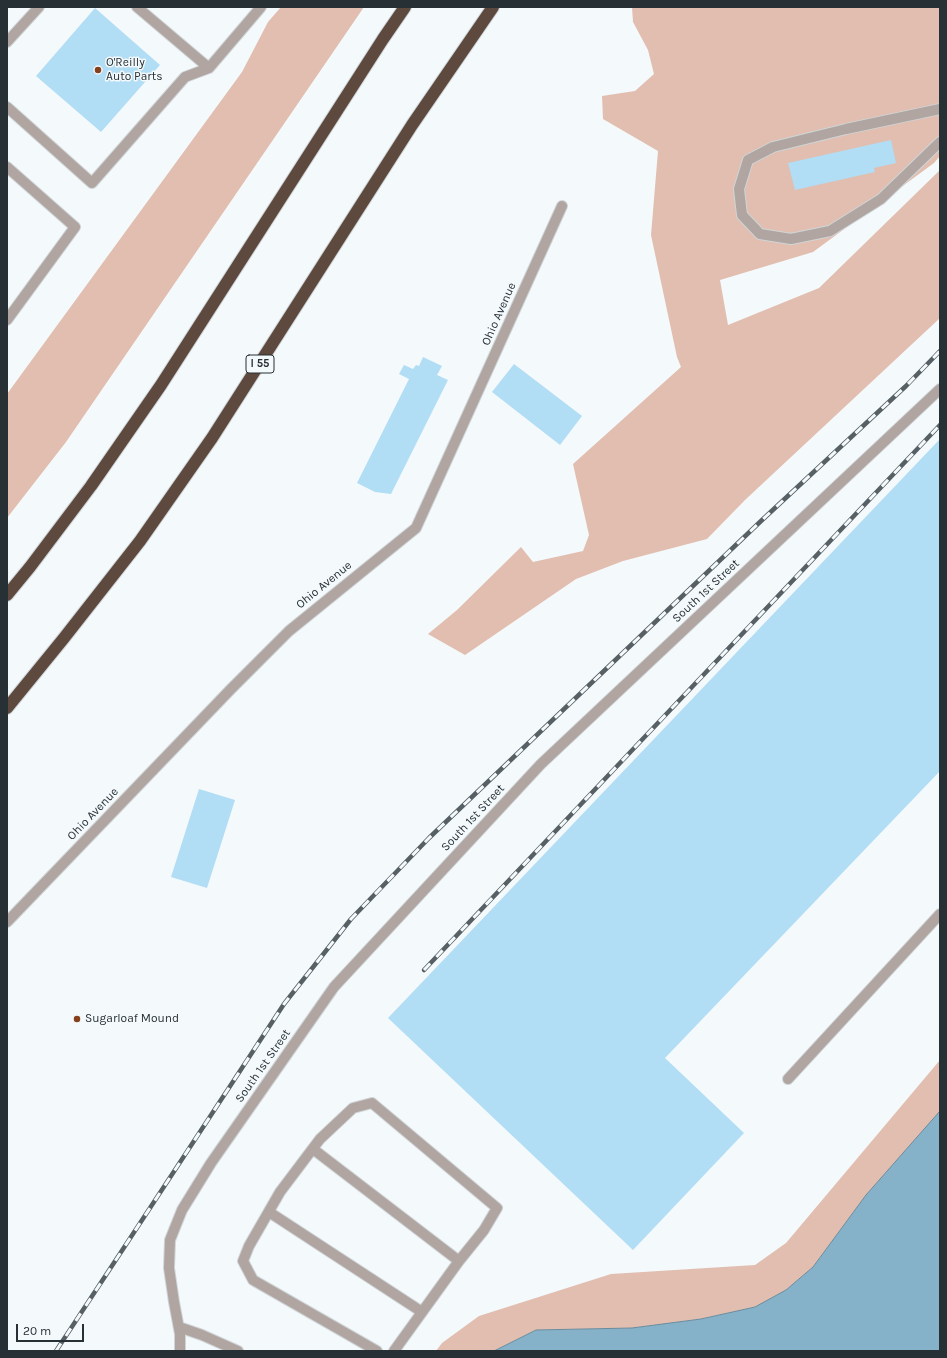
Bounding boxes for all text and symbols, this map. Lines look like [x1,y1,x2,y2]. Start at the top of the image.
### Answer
place label: O'Reilly Auto Parts [106,56,162,84]
marker: O'Reilly Auto Parts [93,65,103,75]
street label: Ohio Avenue [479,280,519,348]
road number: I 55 [246,355,274,373]
street label: South 1st Street [670,556,742,626]
street label: Ohio Avenue [293,558,355,612]
street label: South 1st Street [438,782,508,854]
street label: Ohio Avenue [64,785,122,843]
place label: Sugarloaf Mound [85,1012,179,1026]
marker: Sugarloaf Mound [72,1014,82,1024]
street label: South 1st Street [232,1027,294,1105]
scale bar [18,1316,86,1342]
text: 20 m [23,1324,51,1338]

